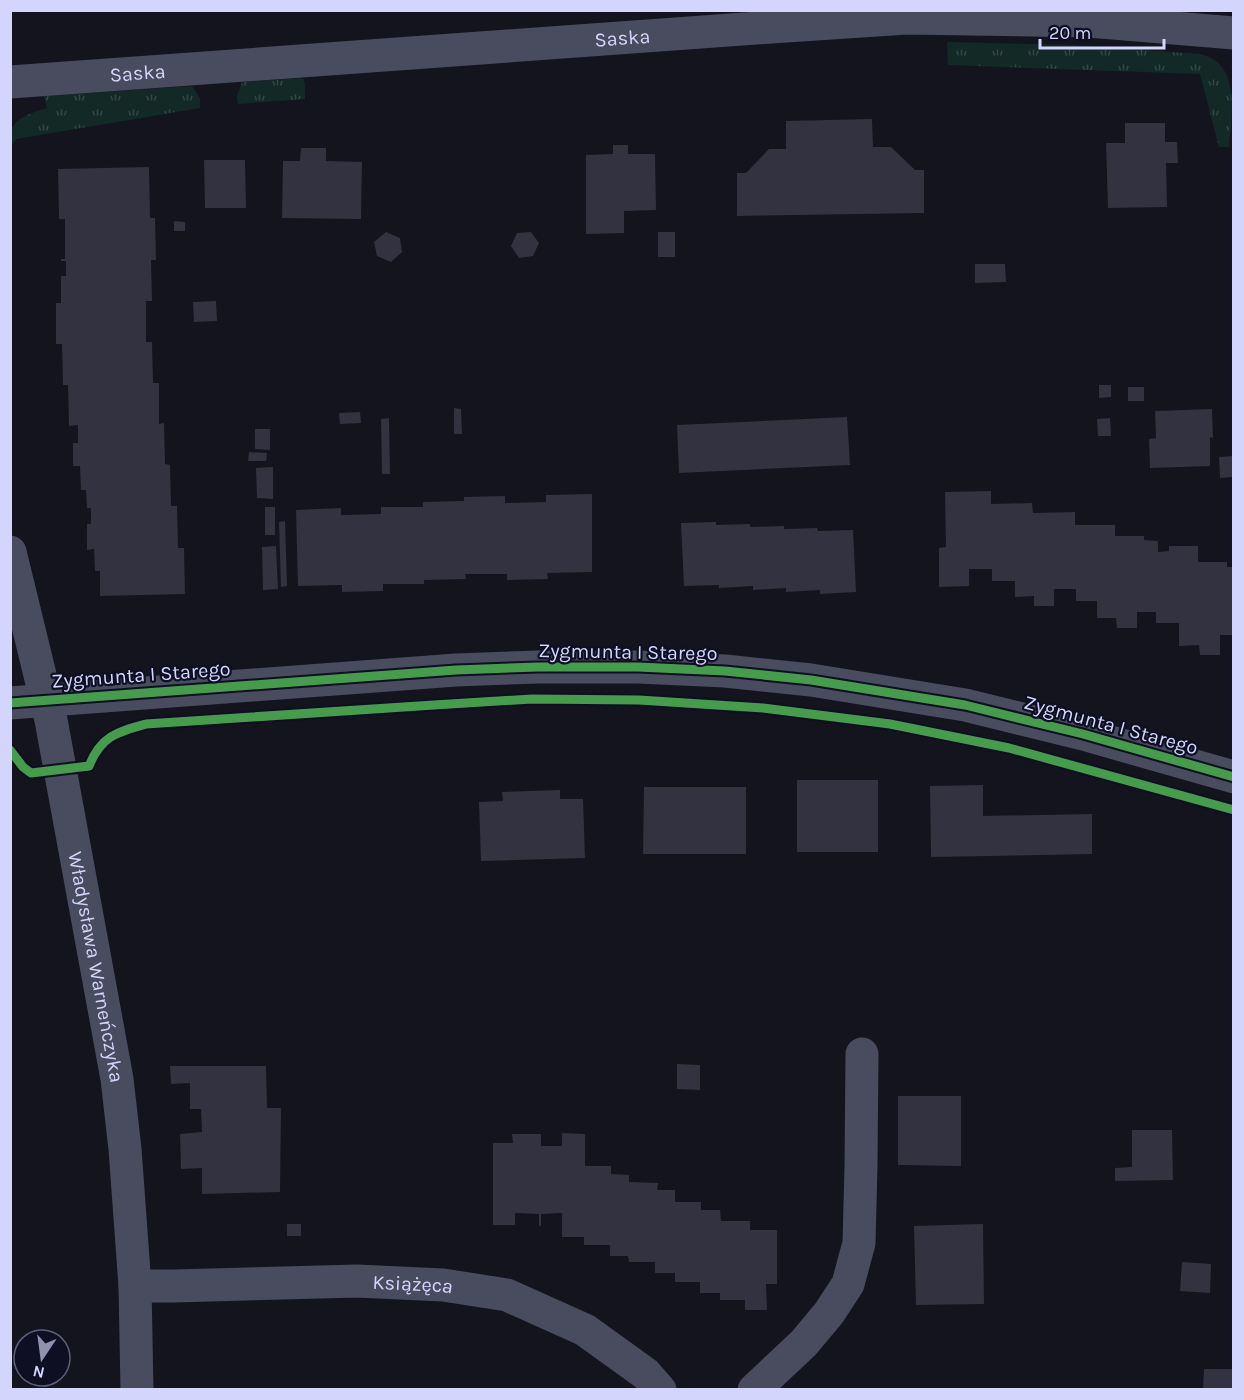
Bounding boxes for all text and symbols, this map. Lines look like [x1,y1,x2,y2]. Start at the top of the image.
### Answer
scale bar [1040,12,1164,50]
text: 20 m [1049,22,1091,44]
street label: Saska [594,24,651,51]
street label: Saska [109,59,166,86]
street label: Zygmunta I Starego [538,639,718,665]
street label: Zygmunta I Starego [51,657,231,693]
street label: Zygmunta I Starego [1022,691,1200,759]
street label: Władysława Warneńczyka [64,850,129,1084]
street label: Książęca [372,1270,455,1298]
north arrow [12,1328,72,1388]
text: N [31,1362,46,1383]

